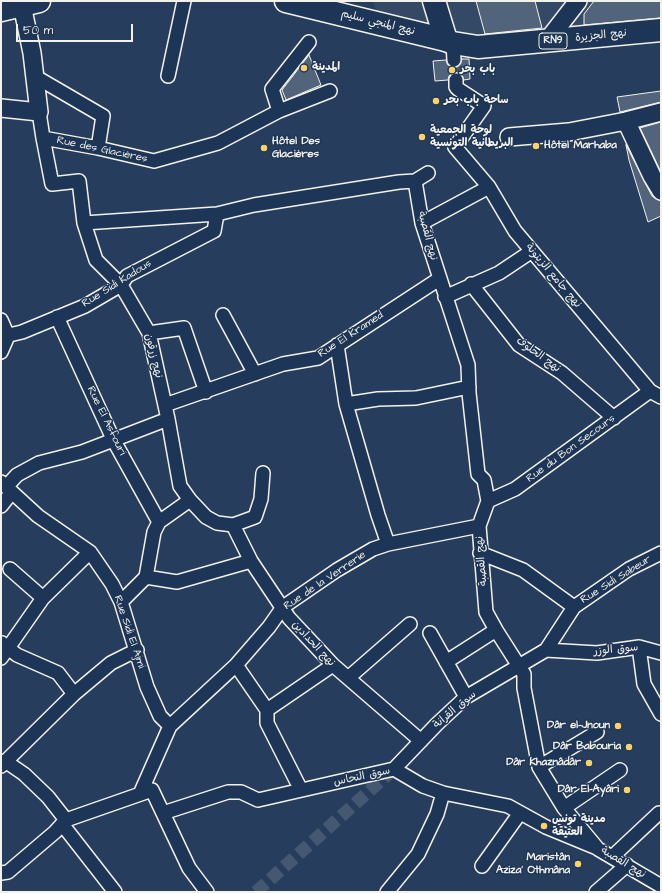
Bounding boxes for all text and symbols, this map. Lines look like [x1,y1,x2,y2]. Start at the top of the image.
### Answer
street label: نهج المنجي سليم [340,7,416,39]
scale bar [18,16,135,42]
text: 50 m [23,22,53,39]
street label: نهج الجزيرة [575,27,627,45]
road number: RN9 [539,33,567,49]
place label: المدينة [312,61,340,75]
marker: المدينة [299,63,309,73]
place label: باب بحر [460,63,495,77]
marker: باب بحر [447,65,457,75]
place label: ساحة باب بحر [444,94,509,108]
marker: ساحة باب بحر [431,96,441,106]
place label: لوحة الجمعية البريطانية التونسية [430,124,513,150]
marker: لوحة الجمعية البريطانية التونسية [417,132,427,142]
street label: Rue des Glacières [55,134,149,166]
place label: Hôtel Des Glacières [272,135,320,161]
place label: Hôtel Marhaba [544,139,617,153]
marker: Hôtel Marhaba [531,141,541,151]
marker: Hôtel Des Glacières [259,143,269,153]
street label: نهج القصبة [414,210,440,262]
street label: نهج جامع الزيتونة [522,241,584,311]
street label: Rue Sidi Kadous [80,257,154,311]
street label: Rue El Kramed [316,309,386,361]
street label: نهج زرقون [141,332,165,380]
street label: نهج الحلوف [513,334,563,376]
street label: Rue El Asfouri [84,384,128,458]
street label: Rue du Bon Secours [524,412,618,486]
street label: نهج القصبة [473,535,491,587]
street label: Rue de la Verrerie [281,549,369,613]
street label: Rue Sidi Sabeur [578,553,654,607]
street label: Rue Sidi El Ajmi [110,594,148,670]
street label: نهج الحدادين [289,618,337,670]
street label: سوق الوزر [593,641,639,659]
street label: سوق القرانة [431,688,479,732]
place label: Dâr el-Jnoun [547,719,610,733]
marker: Dâr el-Jnoun [613,721,623,731]
place label: Dâr Babouria [553,740,621,754]
marker: Dâr Babouria [624,742,634,752]
place label: Dâr Khaznâdâr [506,756,581,770]
marker: Dâr Khaznâdâr [584,758,594,768]
street label: سوق النحاس [332,765,392,789]
place label: Dâr El-Ayâri [558,783,619,797]
marker: Dâr El-Ayâri [622,785,632,795]
place label: مدينة تونس العتيقة [552,813,606,839]
marker: مدينة تونس العتيقة [539,821,549,831]
street label: نهج القصبة [598,844,648,882]
place label: Maristân Aziza' Othmâna [496,851,570,877]
marker: Maristân Aziza' Othmâna [573,859,583,869]

